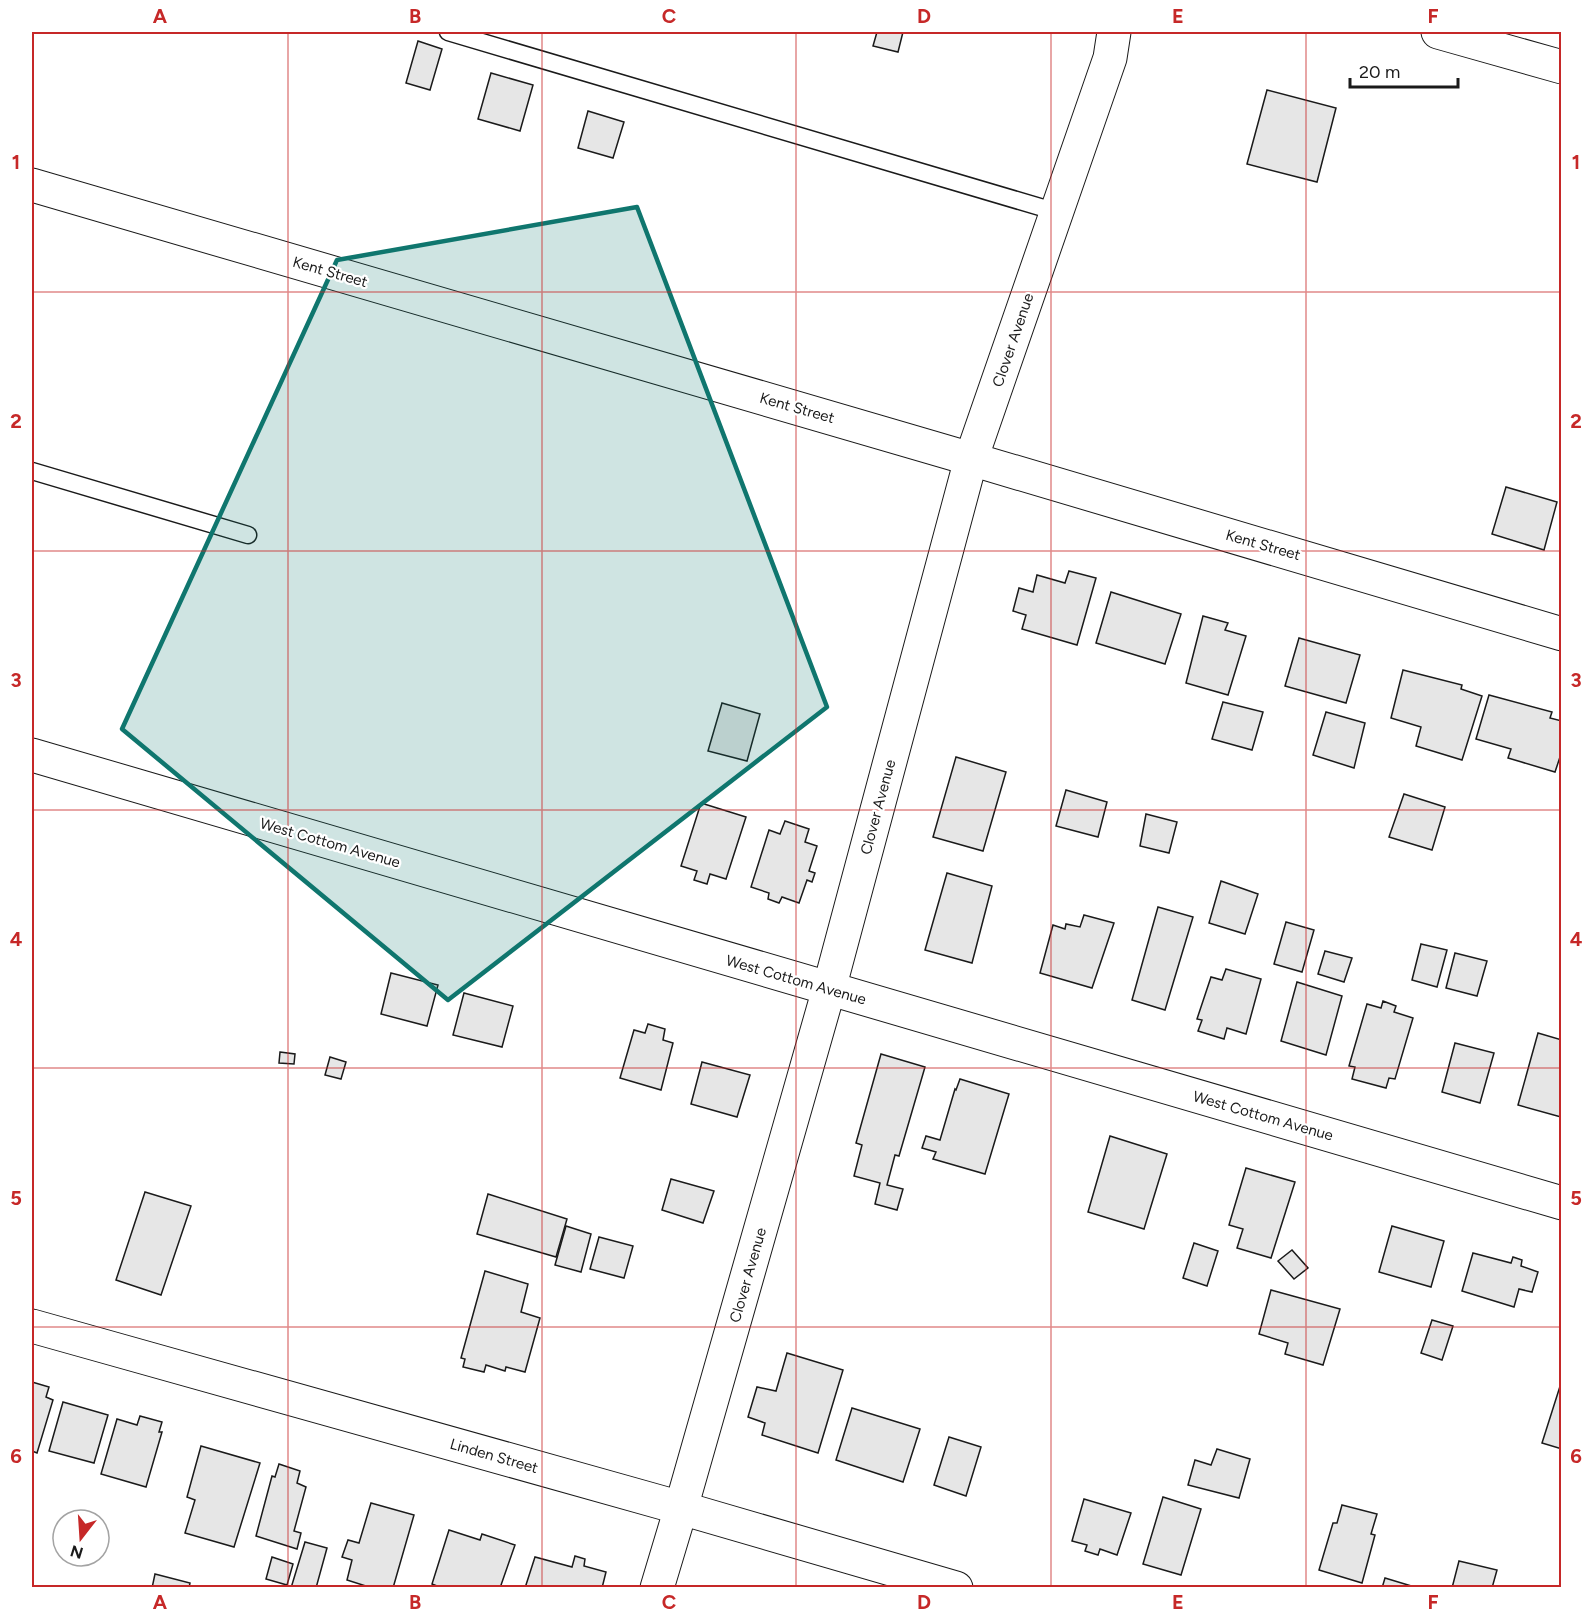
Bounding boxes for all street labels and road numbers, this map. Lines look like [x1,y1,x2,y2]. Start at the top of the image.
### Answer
street label: Kent Street [291,253,370,291]
street label: Clover Avenue [989,291,1037,389]
street label: Kent Street [758,389,837,427]
street label: Kent Street [1224,526,1303,564]
street label: Clover Avenue [857,757,899,857]
street label: West Cottom Avenue [258,814,402,872]
street label: West Cottom Avenue [724,951,868,1009]
street label: West Cottom Avenue [1191,1087,1335,1145]
street label: Clover Avenue [726,1225,770,1325]
street label: Linden Street [448,1435,540,1477]

